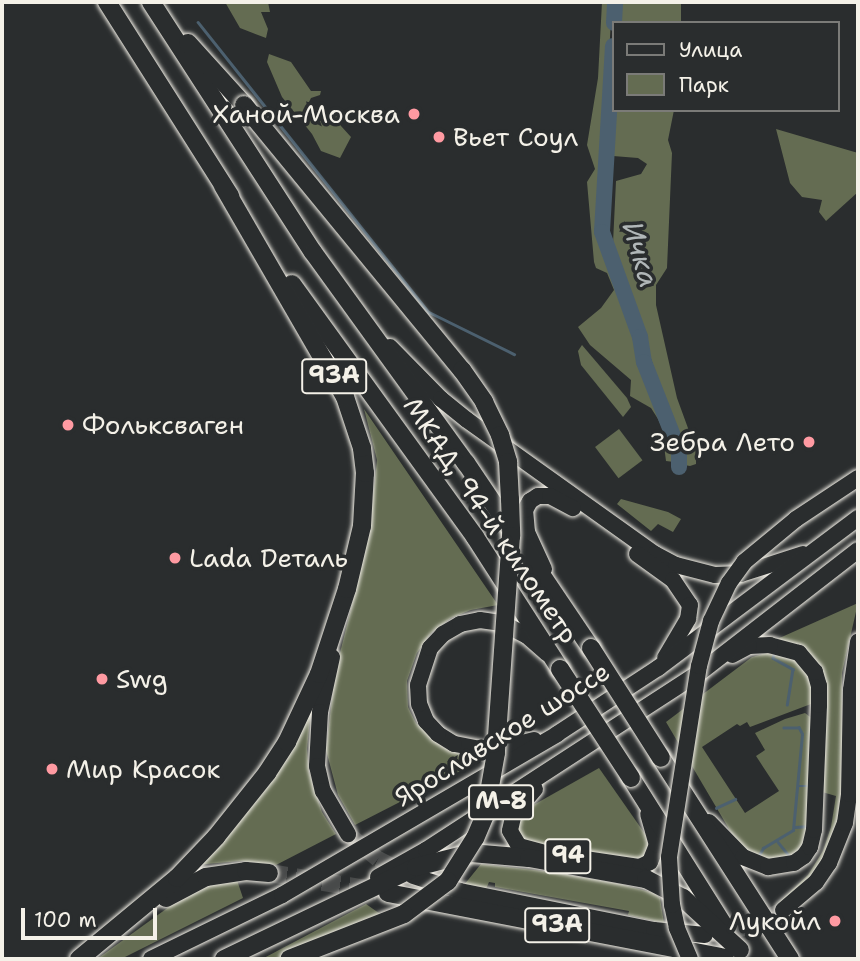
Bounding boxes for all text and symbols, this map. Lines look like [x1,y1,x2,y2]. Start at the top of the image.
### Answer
legend [612,21,839,112]
text: Улица [679,36,742,64]
text: Парк [679,71,729,99]
place label: Ханой-Москва [213,98,400,130]
marker: Ханой-Москва [406,106,422,122]
place label: Вьет Соул [453,121,578,153]
marker: Вьет Соул [431,129,447,145]
water label: Ичка [616,217,666,291]
road number: 93A [301,356,367,396]
street label: МКАД, 94-й километр [397,391,585,649]
place label: Фольксваген [82,409,244,441]
marker: Фольксваген [60,417,76,433]
place label: Зебра Лето [650,426,795,458]
marker: Зебра Лето [801,434,817,450]
place label: Lada Dеталь [189,542,348,574]
marker: Lada Dеталь [167,550,183,566]
street label: Ярославское шоссе [389,655,615,813]
place label: Swg [116,663,168,695]
marker: Swg [94,671,110,687]
place label: Мир Красок [66,753,220,785]
marker: Мир Красок [44,761,60,777]
road number: М-8 [468,782,534,822]
road number: 94 [544,836,592,876]
scale bar [24,894,161,938]
road number: 93A [524,904,590,945]
place label: Лукойл [729,905,821,937]
text: 100 m [34,906,97,934]
marker: Лукойл [827,913,843,929]

